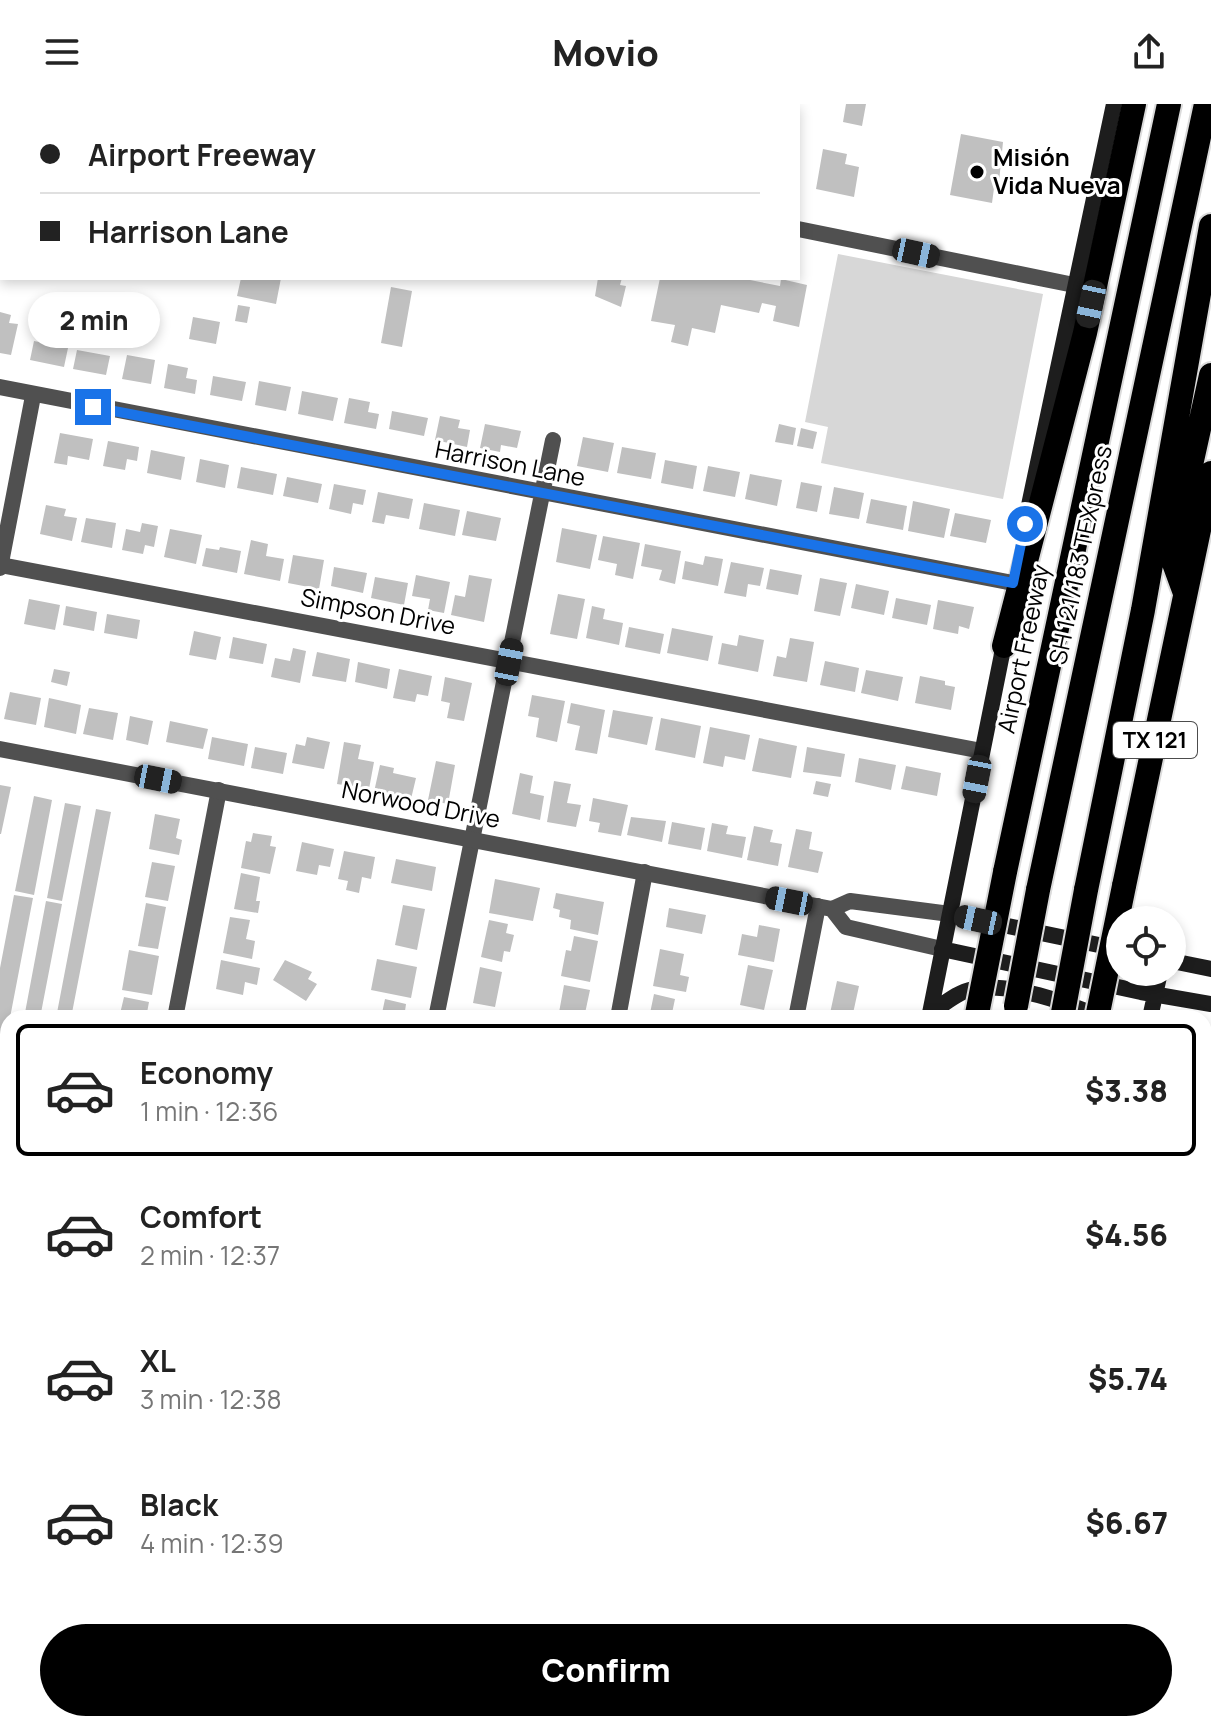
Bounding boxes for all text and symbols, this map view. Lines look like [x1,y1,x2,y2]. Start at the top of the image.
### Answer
text: Movio [552,28,659,77]
icon: menu [40,30,84,74]
icon: share [1127,30,1171,74]
text: Airport Freeway [88,134,316,175]
place label: Misión Vida Nueva [993,140,1121,201]
marker: Misión Vida Nueva [968,163,986,181]
text: Harrison Lane [88,211,289,252]
car [890,236,942,270]
car [1074,278,1108,330]
callout: 2 min [27,291,159,347]
text: 2 min [60,302,128,338]
route end [75,389,111,425]
street label: Harrison Lane [432,432,588,493]
street label: SH 121/183 TEXpress [1040,442,1119,667]
route start [1007,506,1043,542]
street label: Airport Freeway [989,561,1057,736]
street label: Simpson Drive [298,579,458,642]
car [493,636,525,688]
road number: TX 121 [1113,722,1197,758]
car [961,753,993,805]
car [132,763,184,795]
street label: Norwood Drive [339,772,503,835]
car [763,885,815,917]
car [952,903,1004,937]
map controls [1106,906,1186,986]
button: locate [1106,906,1186,986]
text: Economy [140,1052,273,1093]
icon: car [44,1054,116,1126]
text: $3.38 [1085,1070,1168,1111]
text: 1 min · 12:36 [140,1093,278,1129]
text: Comfort [140,1196,262,1237]
icon: car [44,1198,116,1270]
text: $4.56 [1085,1214,1168,1255]
text: 2 min · 12:37 [140,1237,280,1273]
text: XL [140,1340,176,1381]
icon: car [44,1342,116,1414]
text: $5.74 [1088,1358,1168,1399]
text: 3 min · 12:38 [140,1381,282,1417]
text: Black [140,1484,218,1525]
icon: car [44,1486,116,1558]
text: $6.67 [1086,1502,1168,1543]
text: 4 min · 12:39 [140,1525,284,1561]
button: Confirm [40,1624,1172,1716]

